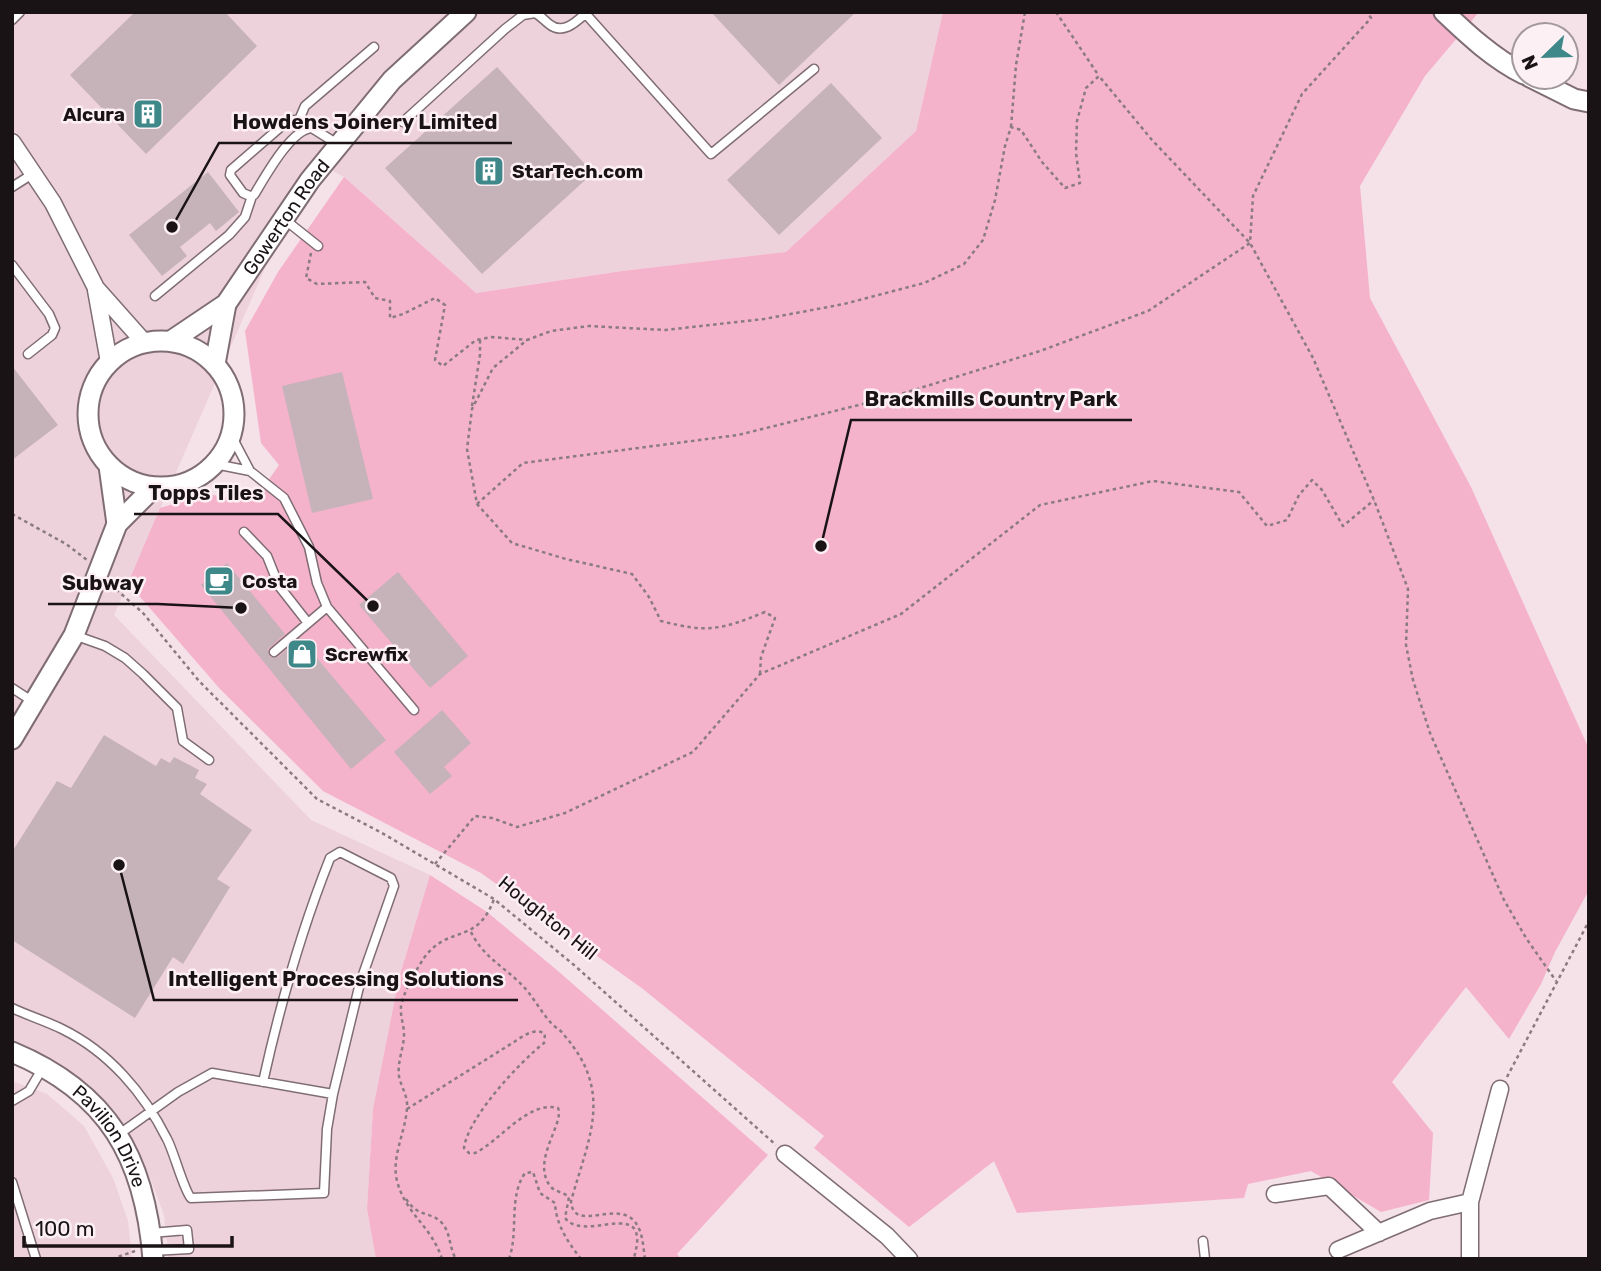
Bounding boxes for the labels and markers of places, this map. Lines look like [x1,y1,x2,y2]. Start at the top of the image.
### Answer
building icon: Alcura [131,97,165,131]
callout: Howdens Joinery Limited [219,101,512,143]
place label: Alcura [63,103,125,126]
building icon: StarTech.com [472,154,506,188]
place label: StarTech.com [512,160,643,183]
callout: Brackmills Country Park [851,378,1132,420]
callout: Topps Tiles [134,472,278,514]
callout: Subway [48,562,158,604]
cafe icon: Costa [202,564,236,598]
place label: Costa [242,570,298,593]
shop icon: Screwfix [285,637,319,671]
place label: Screwfix [325,643,408,666]
callout: Intelligent Processing Solutions [154,958,518,1000]

